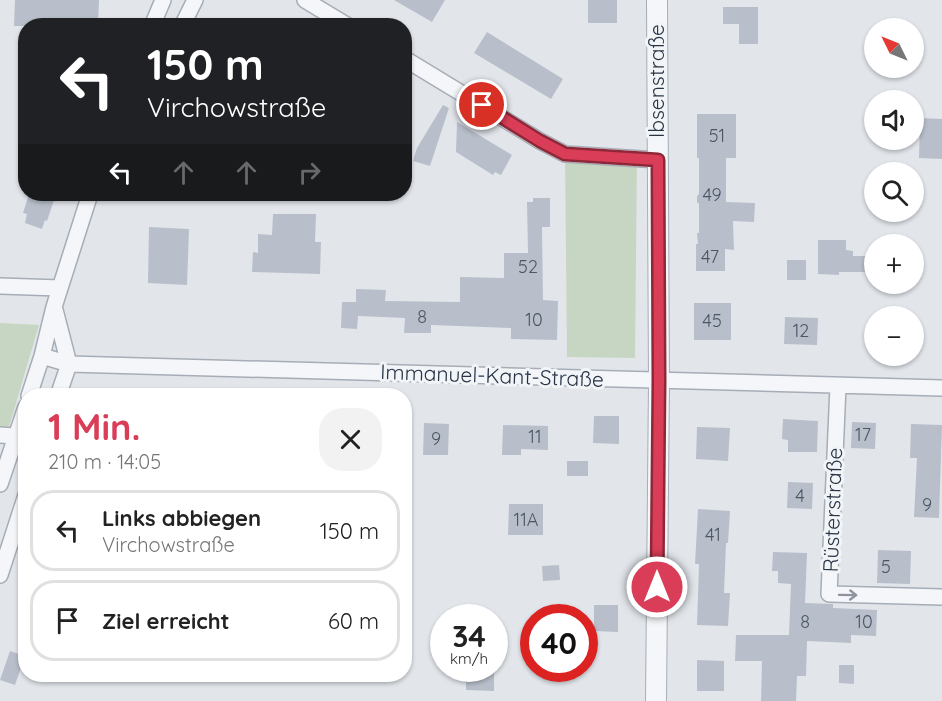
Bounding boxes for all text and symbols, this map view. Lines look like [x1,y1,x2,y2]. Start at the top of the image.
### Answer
north arrow [864,18,924,78]
map controls [864,18,924,366]
street label: Ibsenstraße [643,24,669,138]
text: 150 m [147,38,264,91]
icon: left [48,42,126,120]
pin [456,79,507,130]
icon: arrive [465,88,498,121]
text: Virchowstraße [147,90,326,124]
button: sound [864,90,924,150]
house number: 51 [709,124,725,147]
icon: left [104,156,137,189]
icon: ahead [167,156,200,189]
icon: ahead [230,156,263,189]
icon: right [293,156,326,189]
button: search [864,162,924,222]
house number: 49 [702,183,722,206]
button: + [864,234,924,294]
house number: 47 [701,245,719,268]
house number: 52 [518,255,538,278]
house number: 8 [417,305,427,328]
button: − [864,306,924,366]
house number: 10 [525,308,543,331]
house number: 45 [702,309,722,332]
house number: 12 [793,319,809,342]
street label: Immanuel-Kant-Straße [380,358,604,392]
text: 1 Min. [48,404,140,449]
button: close [319,408,382,471]
house number: 17 [855,423,871,446]
house number: 11 [528,425,542,448]
house number: 9 [431,427,441,450]
street label: Rüsterstraße [817,447,847,573]
text: 210 m · 14:05 [48,449,161,474]
house number: 4 [795,484,805,507]
house number: 9 [922,493,932,516]
text: Links abbiegen [102,504,261,532]
house number: 11A [514,508,539,531]
icon: left [51,514,84,547]
text: 150 m [320,517,379,545]
house number: 41 [705,523,721,546]
text: Virchowstraße [102,532,235,557]
position arrow [625,555,689,619]
house number: 5 [881,555,891,578]
one-way arrow [837,589,857,600]
icon: arrive [51,604,84,637]
speed limit sign: 40 [520,604,598,682]
text: Ziel erreicht [102,607,230,635]
text: 60 m [328,607,379,635]
house number: 8 [800,610,810,633]
house number: 10 [855,610,873,633]
text: 34 [452,617,486,655]
text: km/h [450,649,488,668]

